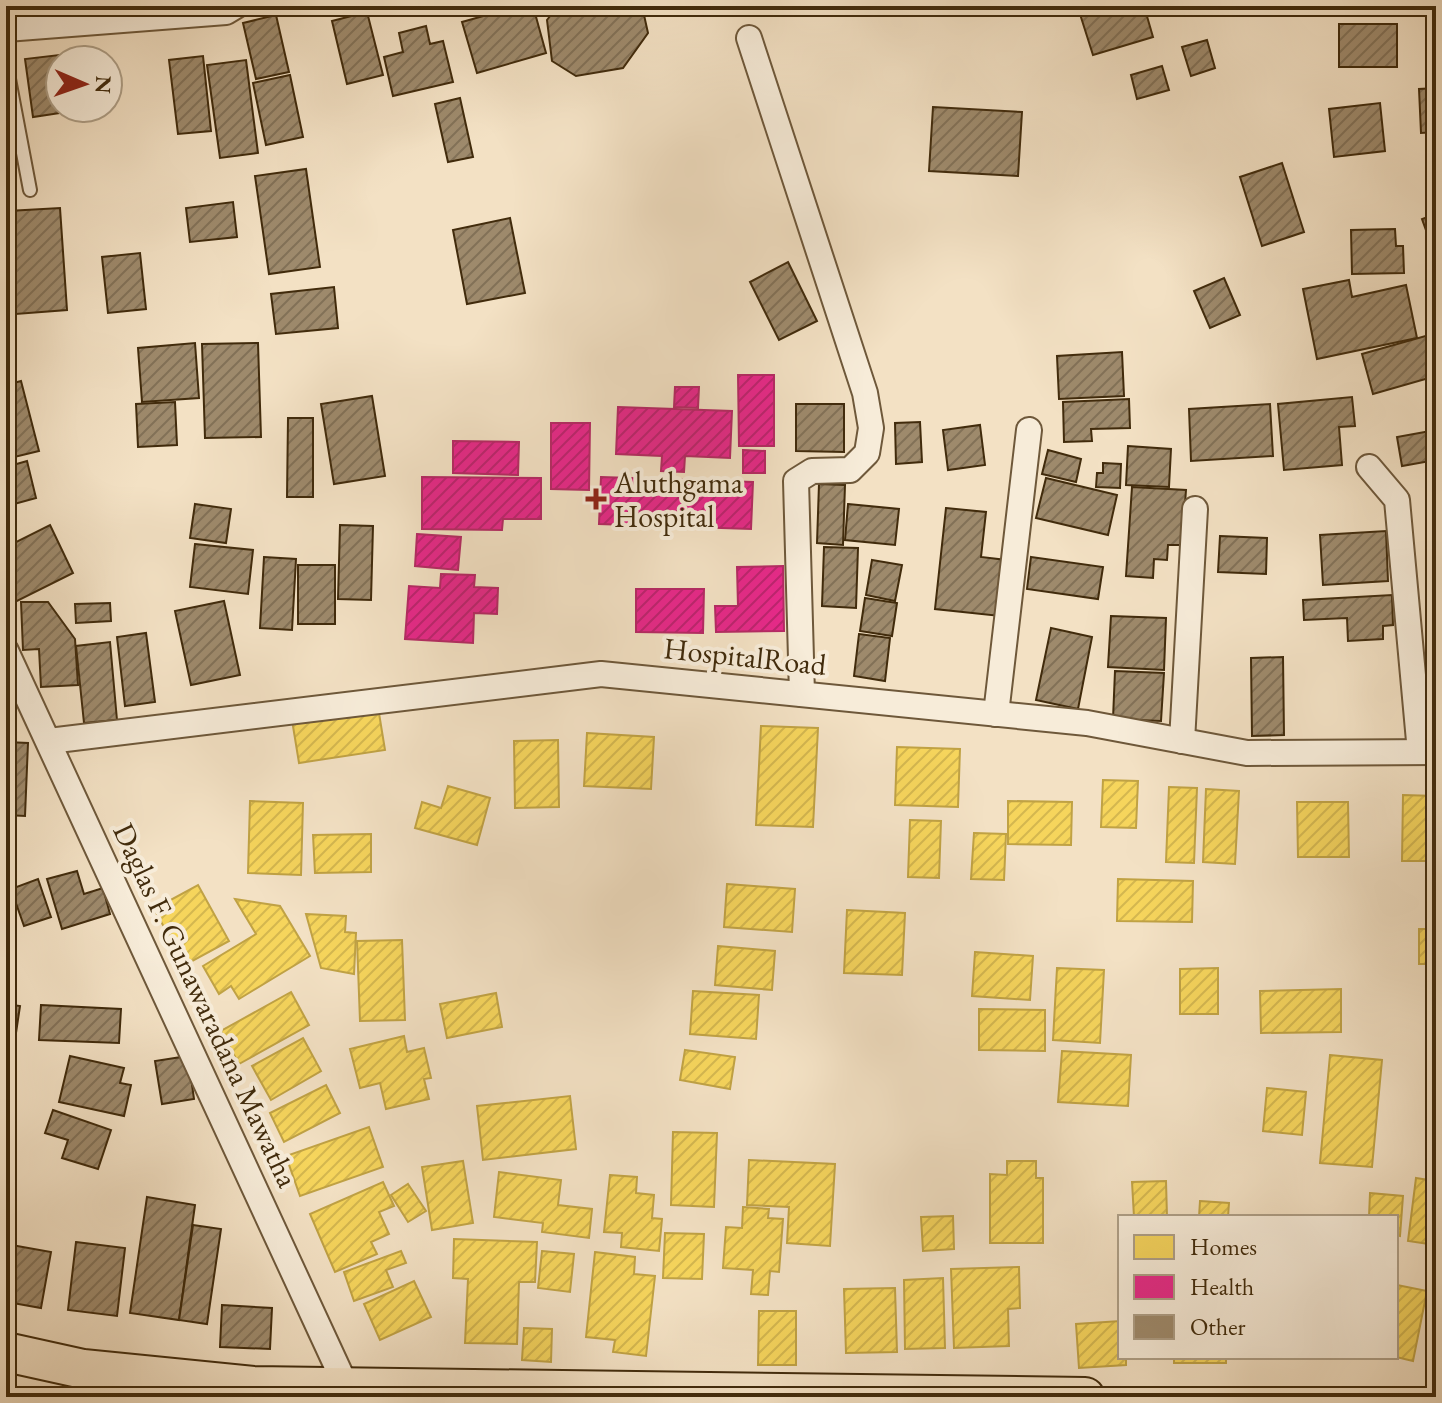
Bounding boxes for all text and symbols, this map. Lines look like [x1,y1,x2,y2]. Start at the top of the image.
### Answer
north arrow [44,44,124,124]
text: N [89,75,118,94]
place label: Aluthgama Hospital [613,463,743,536]
marker: Aluthgama Hospital [585,488,607,510]
street label: HospitalRoad [662,628,829,684]
street label: Daglas F. Gunawaradana Mawatha [104,817,308,1193]
legend [1118,1215,1398,1359]
text: Homes [1190,1231,1257,1262]
text: Health [1190,1271,1254,1302]
text: Other [1190,1311,1246,1342]

